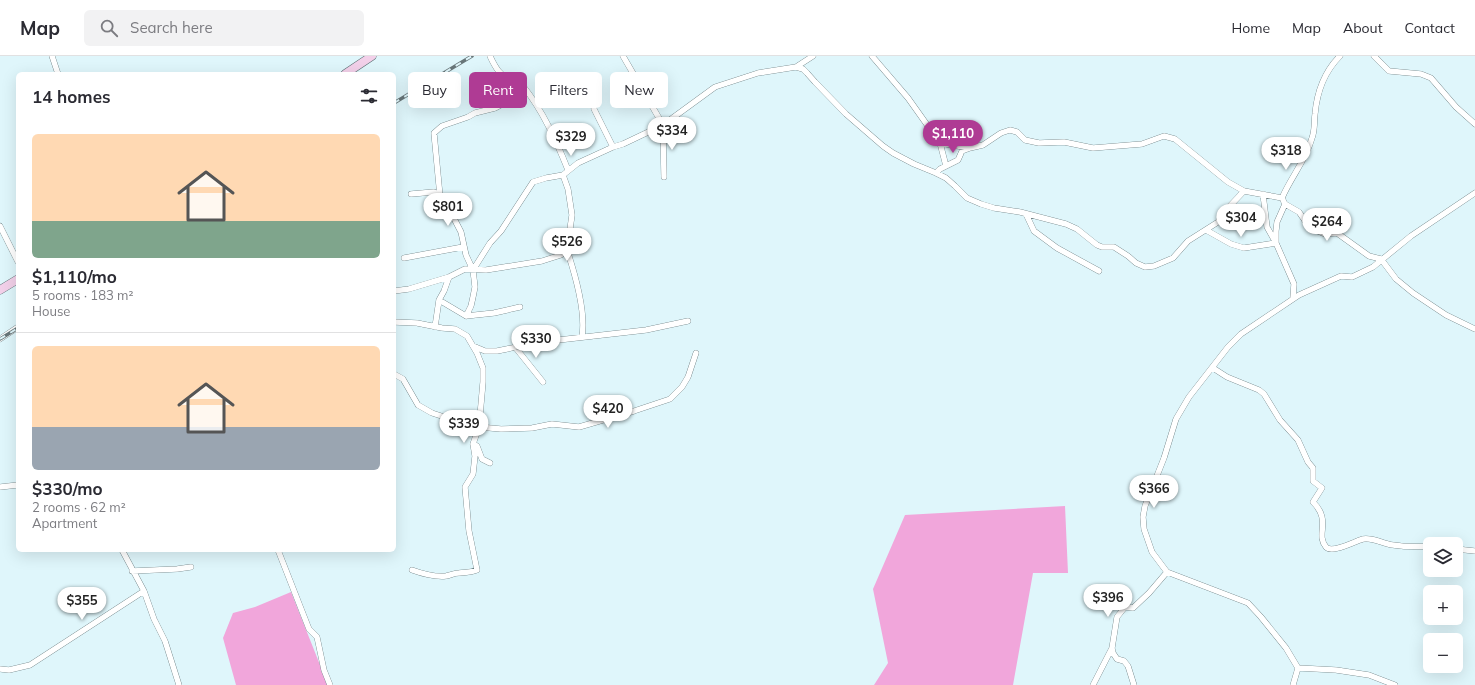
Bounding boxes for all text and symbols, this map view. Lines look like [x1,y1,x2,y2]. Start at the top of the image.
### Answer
search box [84,10,364,46]
text: Map [20,16,60,40]
icon: search [98,17,120,39]
text: Search here [130,18,213,37]
text: Home [1231,19,1270,37]
text: Map [1292,19,1321,37]
text: About [1343,19,1383,37]
text: Contact [1405,19,1455,37]
chip: Buy [408,72,461,108]
chip: Rent [469,72,527,108]
chip: Filters [535,72,602,108]
chip: New [610,72,668,108]
icon: filters [358,85,380,107]
text: 14 homes [32,86,111,107]
pin: $334 [648,117,696,151]
pin: $1,110 [920,120,986,154]
text: $334 [656,122,688,138]
pin: $329 [547,123,595,157]
text: $1,110 [932,125,974,141]
text: $329 [555,128,587,144]
pin: $318 [1262,137,1310,171]
text: $318 [1270,142,1302,158]
icon: home [170,160,242,232]
pin: $801 [424,193,472,227]
text: $801 [432,198,464,214]
pin: $304 [1217,204,1265,238]
pin: $264 [1303,208,1351,242]
text: $304 [1225,209,1257,225]
text: $264 [1311,213,1343,229]
pin: $526 [543,228,591,262]
text: $526 [551,233,583,249]
text: $1,110/mo [32,266,117,287]
text: 5 rooms · 183 m² [32,287,133,303]
text: House [32,303,70,319]
pin: $330 [512,325,560,359]
text: $330 [520,330,552,346]
icon: home [170,372,242,444]
pin: $420 [584,395,632,429]
text: $420 [592,400,624,416]
pin: $339 [440,410,488,444]
text: $339 [448,415,480,431]
pin: $366 [1130,475,1178,509]
text: $330/mo [32,478,103,499]
text: $366 [1138,480,1170,496]
text: 2 rooms · 62 m² [32,499,126,515]
text: Apartment [32,515,97,531]
map controls [1423,537,1463,673]
button: layers [1423,537,1463,577]
pin: $396 [1084,584,1132,618]
button: + [1423,585,1463,625]
pin: $355 [58,587,106,621]
text: $396 [1092,589,1124,605]
text: $355 [66,592,98,608]
button: − [1423,633,1463,673]

